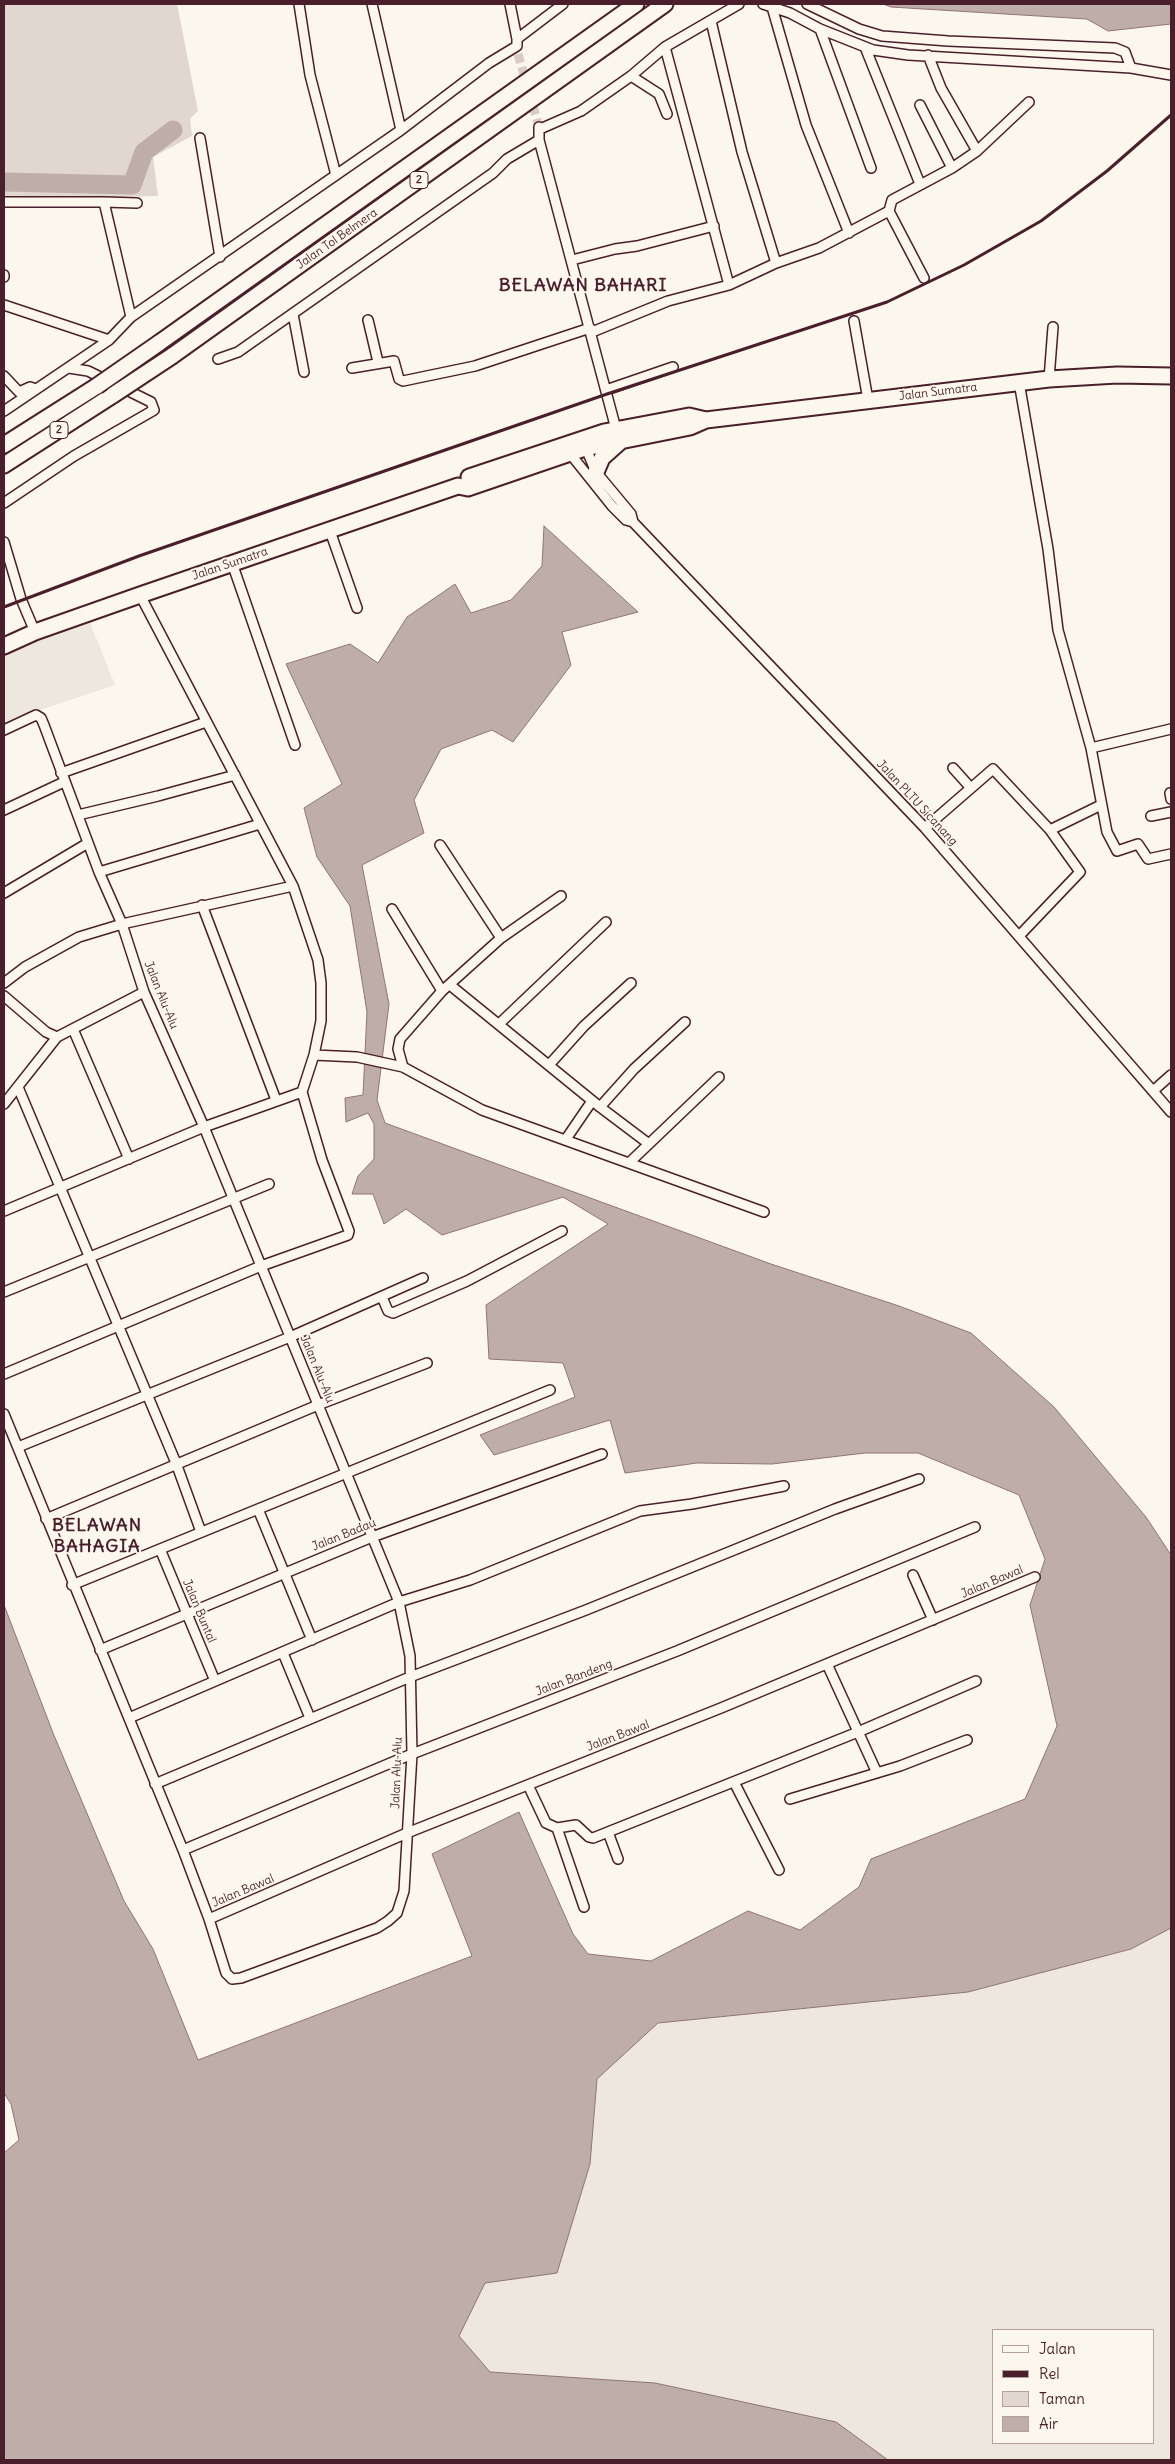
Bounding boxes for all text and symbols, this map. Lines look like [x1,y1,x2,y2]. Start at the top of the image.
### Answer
road number: 2 [410,172,428,188]
street label: Jalan Tol Belmera [294,206,380,272]
district label: BELAWAN BAHARI [497,275,669,297]
street label: Jalan Sumatra [898,380,978,404]
road number: 2 [50,422,68,438]
street label: Jalan Sumatra [190,544,270,584]
street label: Jalan PLTU Sicanang [874,757,960,849]
street label: Jalan Alu-Alu [141,959,181,1031]
street label: Jalan Alu-Alu [297,1333,337,1405]
district label: BELAWAN BAHAGIA [51,1515,143,1558]
street label: Jalan Badau [310,1516,378,1554]
street label: Jalan Bawal [959,1562,1025,1602]
street label: Jalan Buntal [179,1577,219,1645]
street label: Jalan Bandeng [534,1657,614,1699]
street label: Jalan Bawal [585,1717,651,1755]
street label: Jalan Alu-Alu [389,1737,405,1809]
street label: Jalan Bawal [210,1871,276,1911]
legend [992,2329,1155,2444]
text: Jalan [1039,2339,1076,2358]
text: Rel [1039,2364,1060,2383]
text: Taman [1039,2389,1085,2408]
text: Air [1039,2414,1058,2433]

